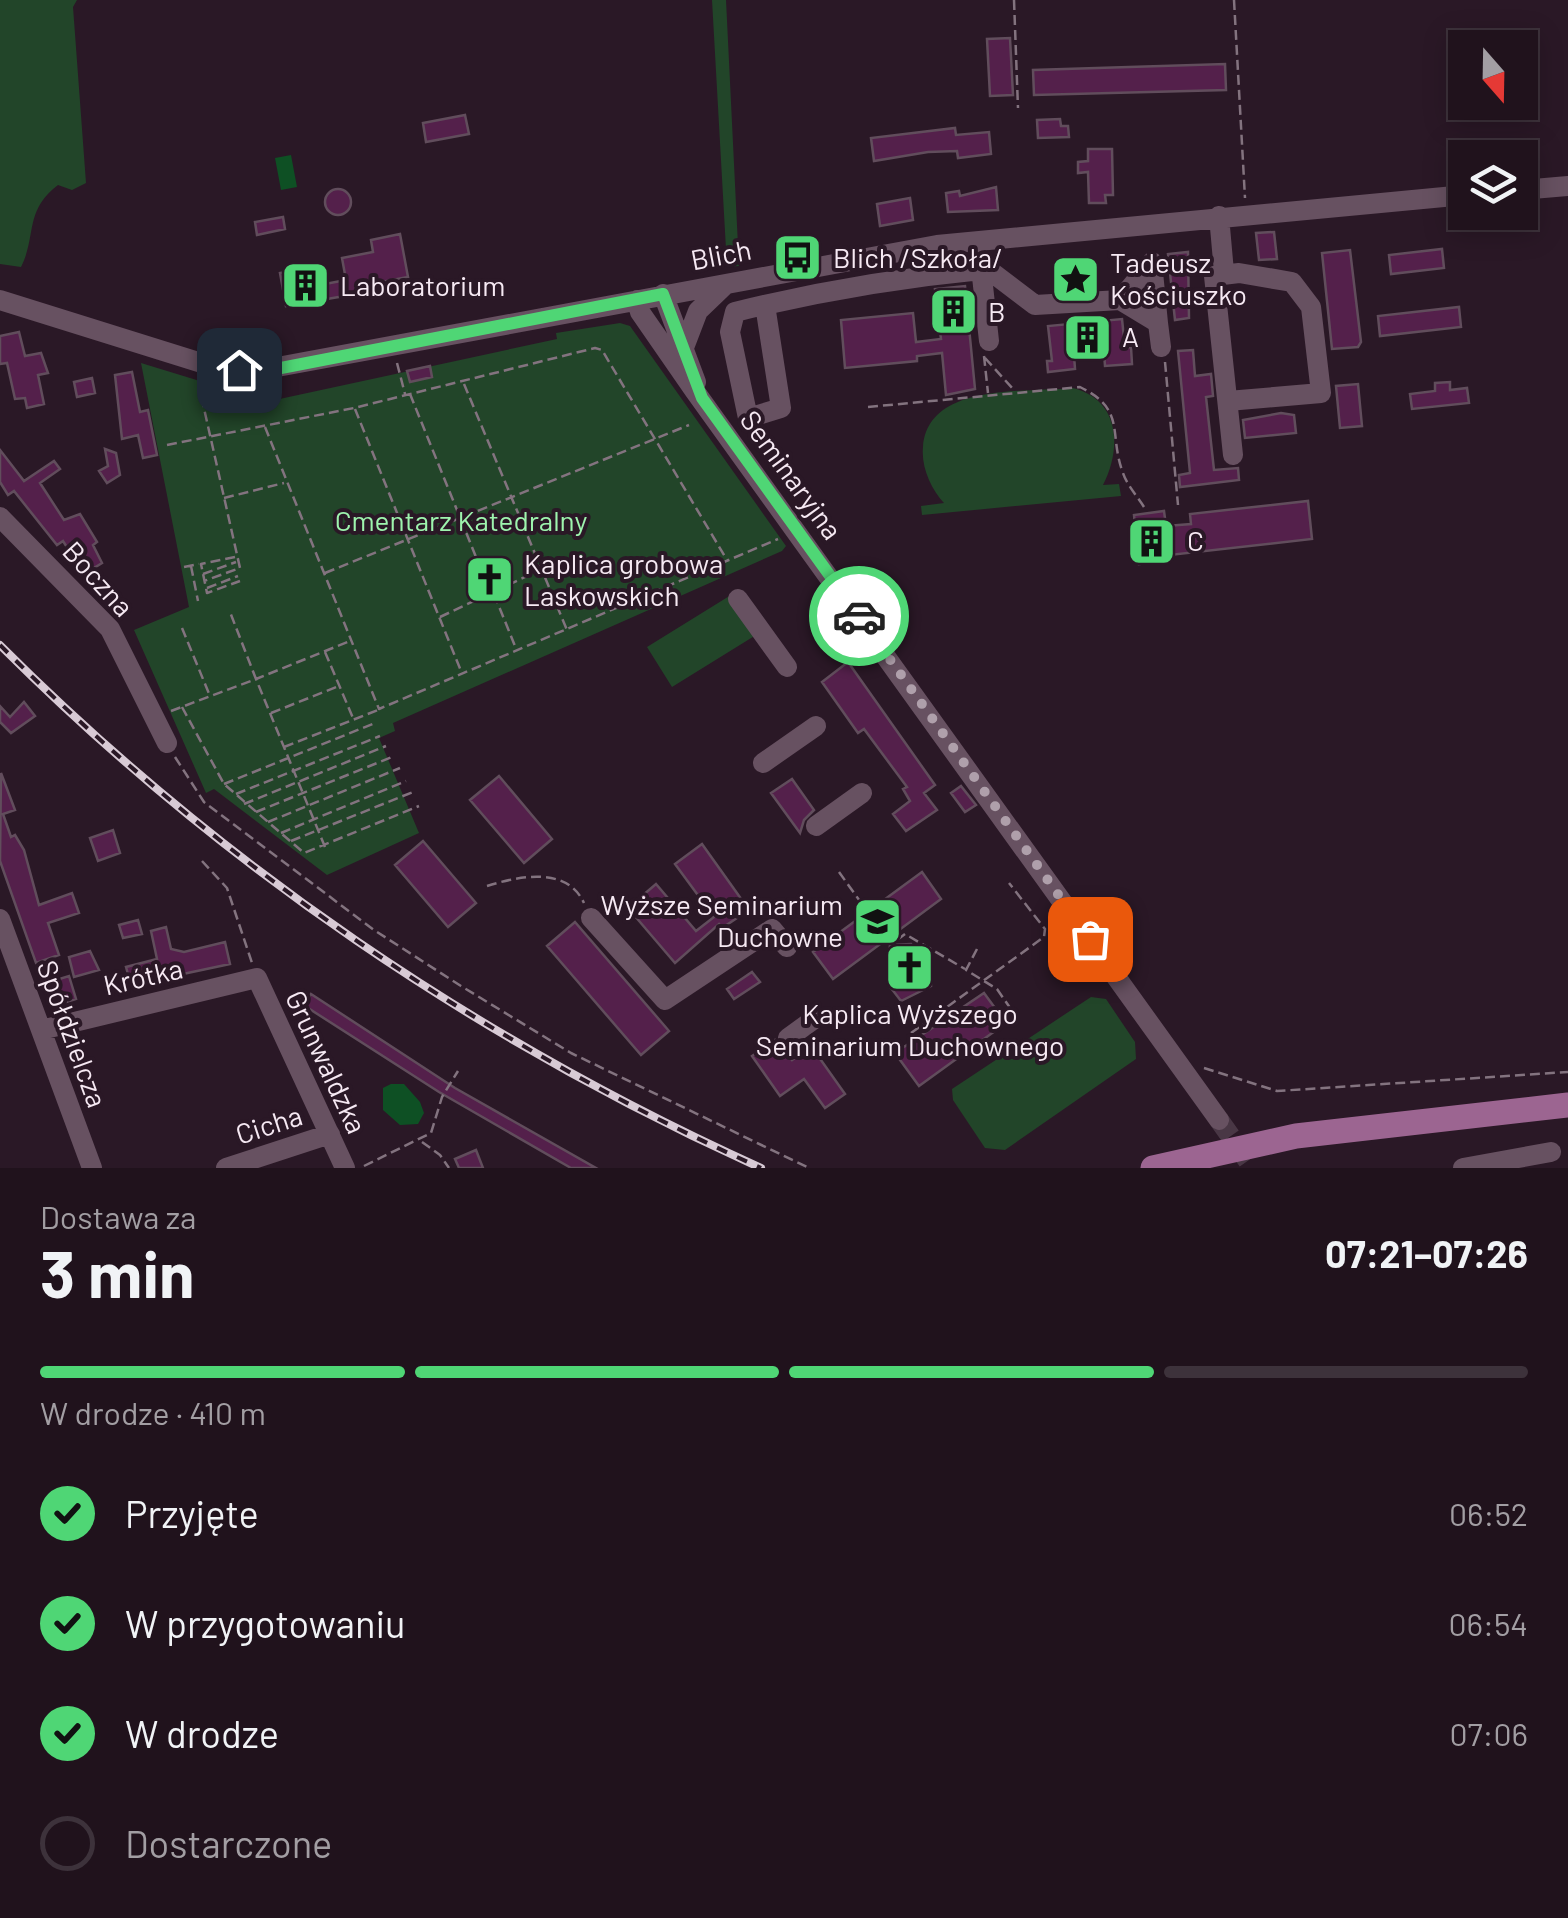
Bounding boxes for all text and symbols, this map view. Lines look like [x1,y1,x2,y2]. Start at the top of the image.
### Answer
north arrow [1448,30,1538,120]
map controls [1448,30,1538,230]
button: layers [1448,140,1538,230]
street label: Blich [688,232,754,277]
bus stop icon: Blich /Szkoła/ [772,232,824,284]
place label: Blich /Szkoła/ [833,240,1003,274]
place label: Tadeusz Kościuszko [1110,245,1247,311]
place icon: Tadeusz Kościuszko [1049,253,1101,305]
building icon: Laboratorium [279,260,331,312]
place label: Laboratorium [340,268,505,302]
building icon: B [927,286,979,338]
place label: B [988,294,1006,328]
building icon: A [1061,311,1113,363]
place label: A [1122,319,1139,353]
pin [197,328,282,413]
icon: home [212,343,267,398]
street label: Seminaryjna [734,403,850,546]
park label: Cmentarz Katedralny [335,503,587,537]
building icon: C [1126,515,1178,567]
place label: C [1187,523,1204,557]
street label: Boczna [56,534,141,623]
place label: Kaplica grobowa Laskowskich [524,546,723,612]
church icon: Kaplica grobowa Laskowskich [463,554,515,606]
courier [809,566,909,666]
icon: car [832,589,887,644]
place label: Wyższe Seminarium Duchowne [600,887,843,953]
school or university icon: Wyższe Seminarium Duchowne [852,895,904,947]
pin [1048,897,1133,982]
icon: bag [1063,912,1118,967]
church icon: Kaplica Wyższego Seminarium Duchownego [884,941,936,993]
street label: Krótka [100,950,186,1002]
street label: Spółdzielcza [31,956,115,1112]
street label: Grunwaldzka [279,985,375,1138]
place label: Kaplica Wyższego Seminarium Duchownego [756,996,1064,1062]
street label: Cicha [231,1097,306,1151]
text: Dostawa za [40,1197,196,1235]
text: 07:21–07:26 [1325,1230,1528,1276]
text: 3 min [40,1233,195,1311]
text: W drodze · 410 m [40,1393,266,1431]
icon: check [40,1486,95,1541]
text: Przyjęte [125,1490,259,1536]
text: 06:52 [1449,1494,1528,1532]
icon: check [40,1596,95,1651]
text: W przygotowaniu [125,1600,405,1646]
text: 06:54 [1449,1604,1528,1642]
icon: check [40,1706,95,1761]
text: W drodze [125,1710,279,1756]
text: 07:06 [1449,1714,1528,1752]
text: Dostarczone [125,1820,332,1866]

